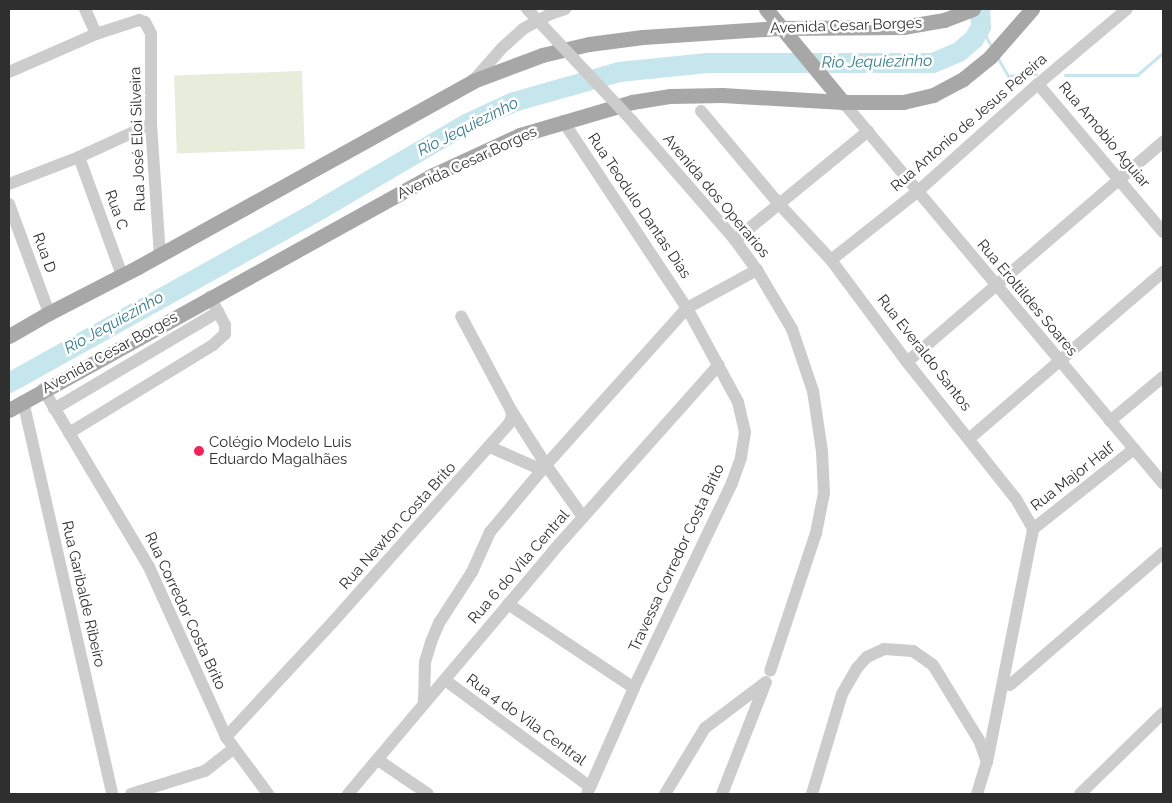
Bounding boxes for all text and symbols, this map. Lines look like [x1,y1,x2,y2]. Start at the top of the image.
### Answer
street label: Avenida Cesar Borges [770,14,922,38]
street label: Rua Antonio de Jesus Pereira [887,50,1051,196]
water label: Rio Jequiezinho [821,51,933,73]
street label: Rua José Eloi Silveira [126,66,150,212]
street label: Rua Amobio Aguiar [1054,78,1154,192]
water label: Rio Jequiezinho [414,93,522,161]
street label: Avenida Cesar Borges [394,123,540,203]
street label: Rua Teodulo Dantas Dias [583,130,695,282]
street label: Avenida dos Operarios [659,130,773,262]
street label: Rua C [101,188,131,232]
street label: Rua D [28,231,60,275]
street label: Rua Eroltildes Soares [973,236,1081,360]
water label: Rio Jequiezinho [61,288,167,358]
street label: Rua Everaldo Santos [873,291,975,415]
street label: Avenida Cesar Borges [39,308,181,398]
place label: Colégio Modelo Luis Eduardo Magalhães [209,433,351,468]
street label: Rua Major Half [1027,439,1119,515]
marker: Colégio Modelo Luis Eduardo Magalhães [193,445,205,457]
street label: Rua Newton Costa Brito [336,459,460,593]
street label: Travessa Corredor Costa Brito [625,461,729,655]
street label: Rua 6 do Vila Central [465,506,573,628]
street label: Rua Garibalde Ribeiro [57,519,109,669]
street label: Rua Corredor Costa Brito [140,529,230,693]
street label: Rua 4 do Vila Central [462,670,590,770]

